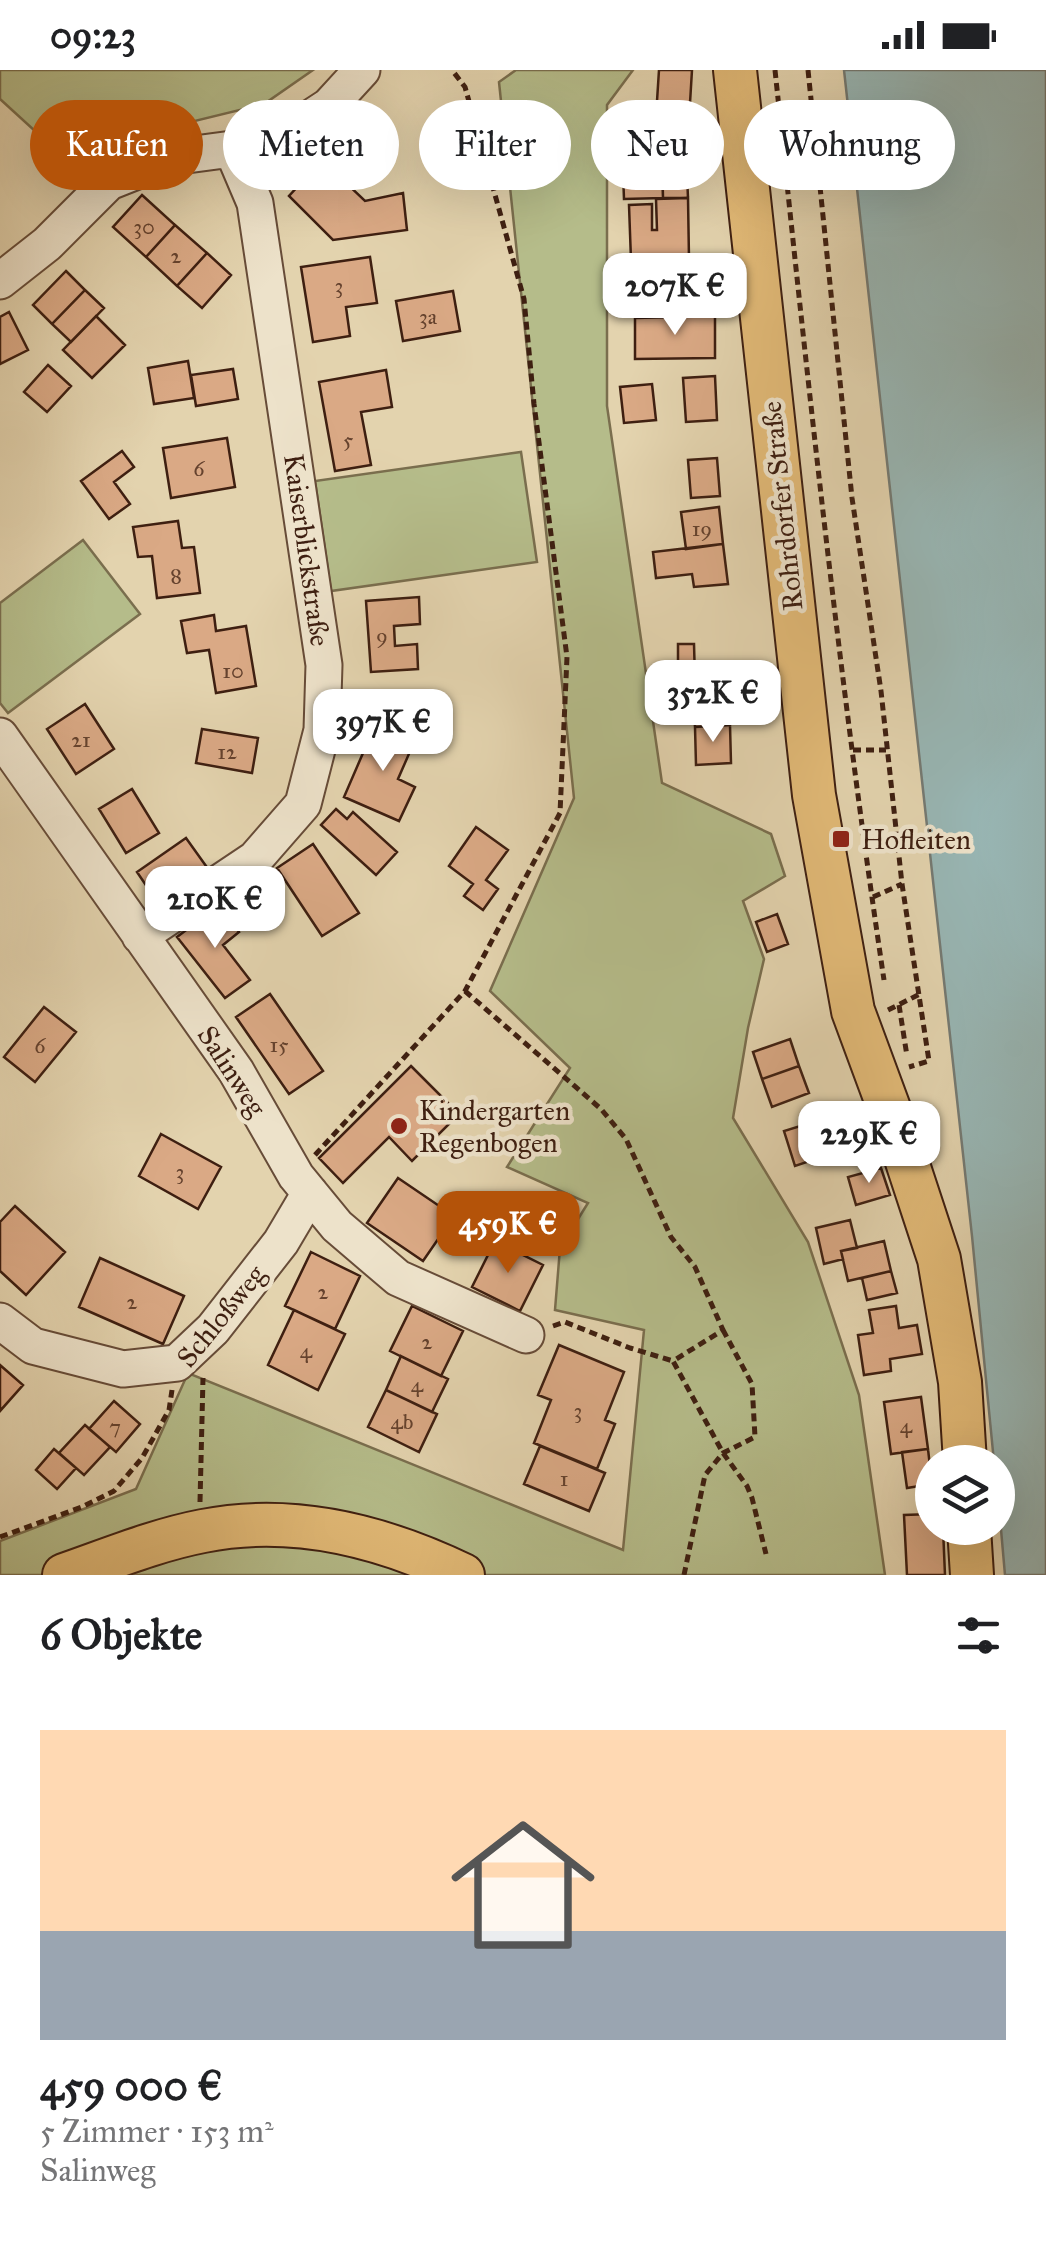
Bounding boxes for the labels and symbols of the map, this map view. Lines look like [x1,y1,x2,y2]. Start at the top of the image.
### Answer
house number: 30 [133,213,155,240]
house number: 2 [171,242,182,269]
pin: 207K € [594,253,756,338]
house number: 3 [335,272,343,299]
house number: 3a [419,303,438,330]
street label: Rohrdorfer Straße [754,400,810,612]
house number: 5 [343,426,353,453]
street label: Kaiserblickstraße [276,452,338,648]
house number: 6 [193,455,205,482]
house number: 19 [692,515,712,542]
house number: 8 [170,562,182,589]
house number: 9 [376,622,388,649]
house number: 10 [222,657,244,684]
pin: 352K € [632,660,794,745]
pin: 397K € [302,689,464,774]
house number: 21 [71,726,91,753]
house number: 12 [217,738,237,765]
place label: Hofleiten [861,822,971,857]
marker: Hofleiten [830,828,852,850]
pin: 210K € [134,866,296,951]
street label: Salinweg [190,1019,275,1124]
house number: 15 [270,1031,288,1058]
house number: 6 [34,1032,46,1059]
place label: Kindergarten Regenbogen [419,1093,570,1160]
pin: 229K € [788,1101,950,1186]
marker: Kindergarten Regenbogen [388,1115,410,1137]
house number: 3 [176,1158,184,1185]
pin: 459K € [427,1191,589,1276]
street label: Schloßweg [169,1257,274,1374]
house number: 2 [318,1278,329,1305]
house number: 2 [127,1288,138,1315]
house number: 2 [422,1328,433,1355]
house number: 4 [300,1337,313,1364]
house number: 4 [411,1371,424,1398]
house number: 3 [574,1397,582,1424]
house number: 4b [391,1408,413,1435]
house number: 4 [900,1412,913,1439]
house number: 7 [109,1413,121,1440]
house number: 1 [560,1465,568,1492]

